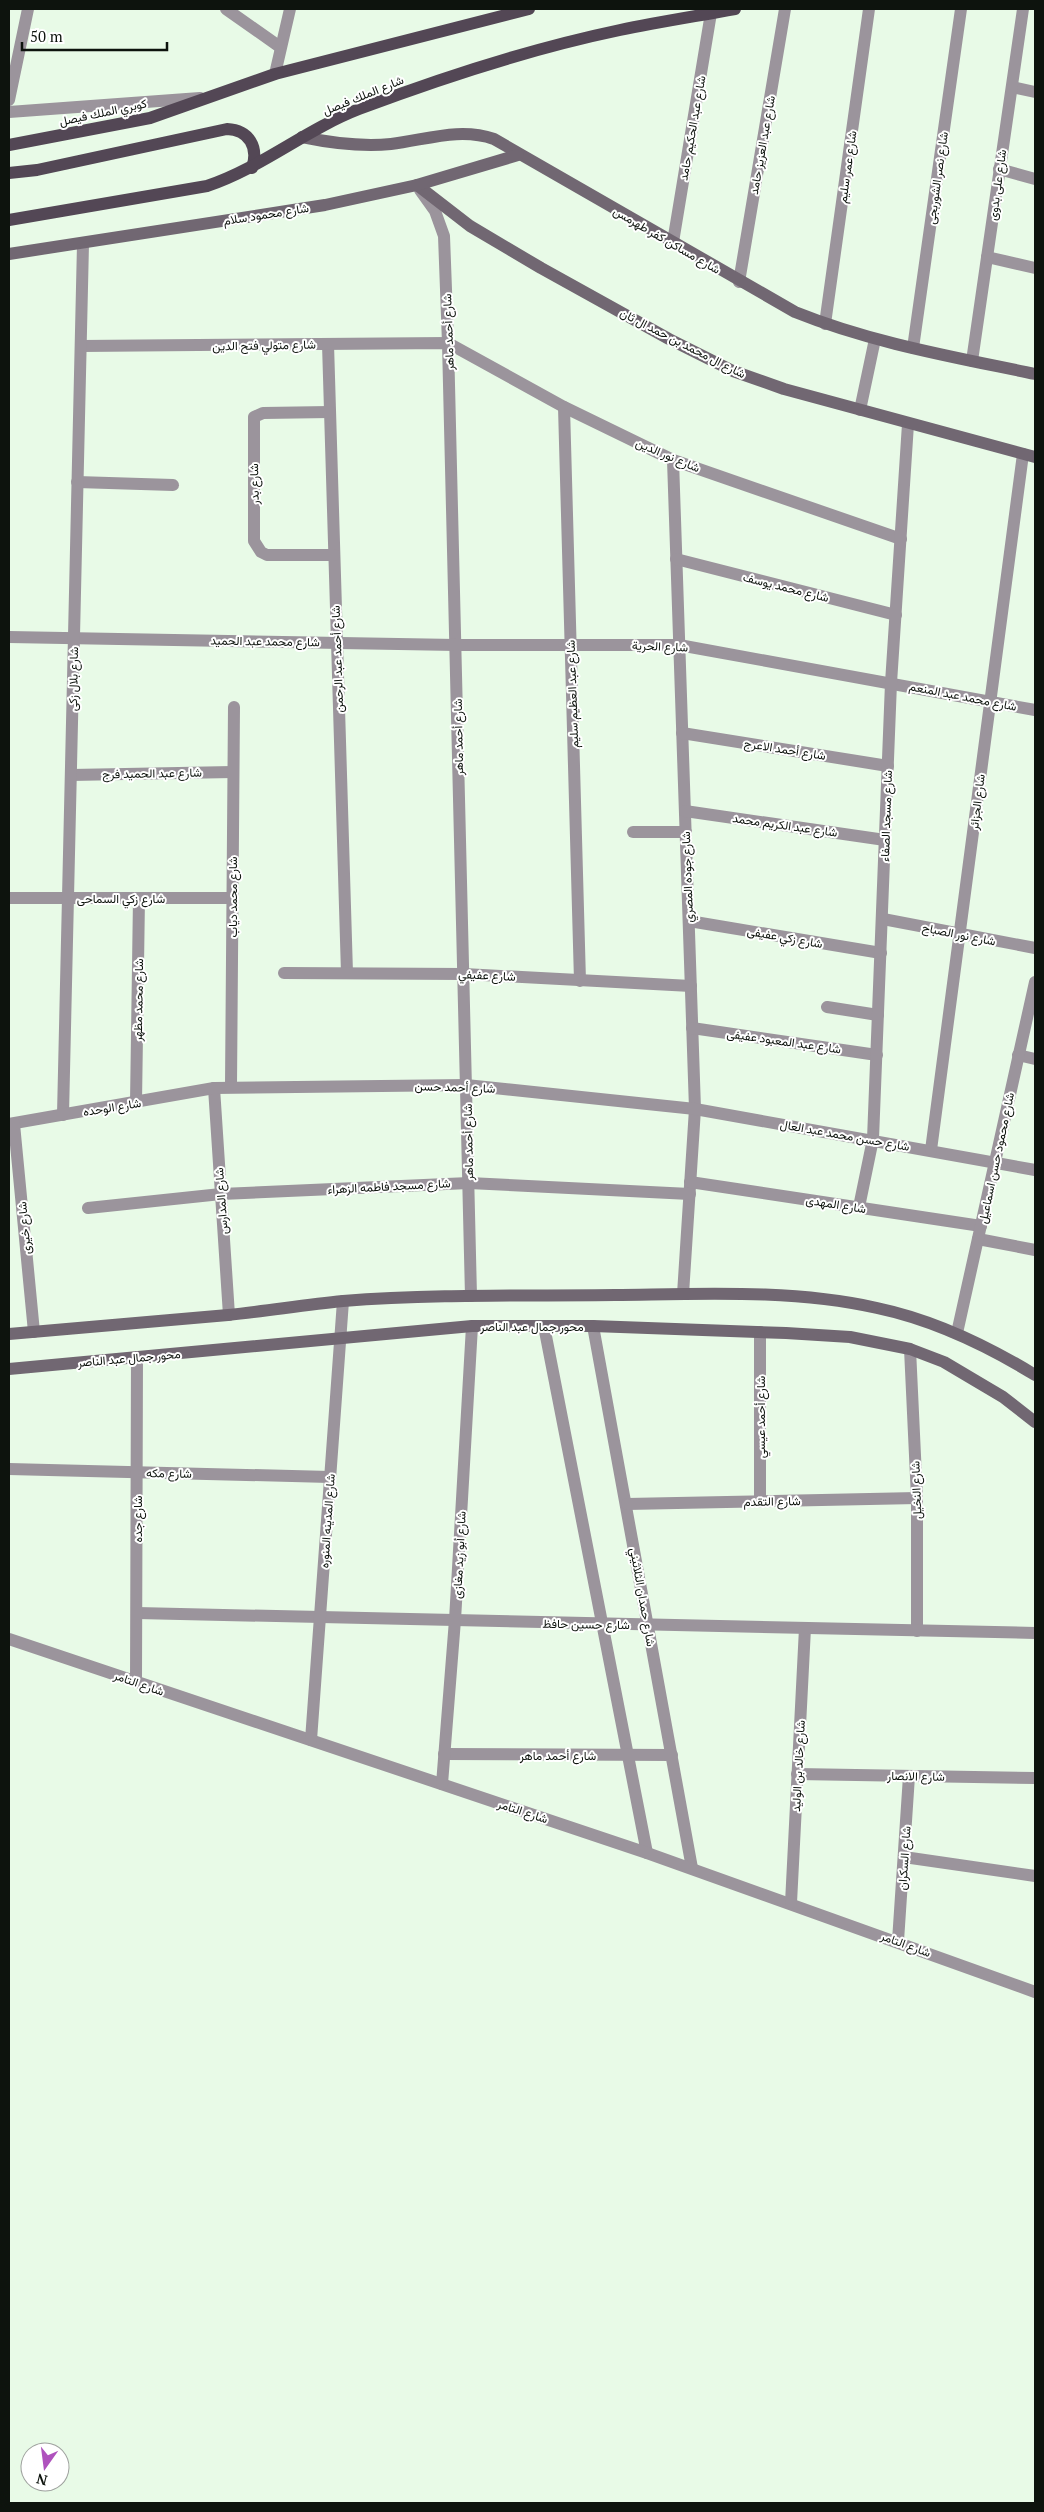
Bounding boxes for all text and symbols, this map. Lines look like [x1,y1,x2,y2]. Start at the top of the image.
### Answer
scale bar [22,20,168,52]
text: 50 m [30,26,63,46]
street label: شارع الملك فيصل [320,72,406,120]
street label: شارع عبد الحكيم حامد [675,74,711,182]
street label: شارع عبد العزيز حامد [746,94,780,196]
street label: كوبري الملك فيصل [58,95,149,132]
street label: شارع عمر سليم [834,130,861,204]
street label: شارع نصر الشوربجى [923,131,953,226]
street label: شارع على بدوى [985,149,1011,222]
street label: شارع محمود سلام [222,200,310,230]
street label: شارع مساكن كفر طهرمس [610,203,723,279]
street label: شارع أحمد ماهر [439,293,459,372]
street label: شارع ال محمد بن حمد ال ثان [617,305,748,383]
street label: شارع متولي فتح الدين [212,337,316,356]
street label: شارع نور الدين [633,435,702,477]
street label: شارع بدر [246,463,264,506]
street label: شارع محمد يوسف [741,569,831,607]
street label: شارع أحمد عبد الرحمن [328,605,348,713]
street label: شارع محمد عبد الحميد [210,633,320,651]
street label: شارع الحرية [632,638,688,656]
street label: شارع عبد العظيم سليم [563,640,583,748]
street label: شارع بلال زكى [65,647,83,711]
street label: شارع محمد عبد المنعم [908,678,1018,716]
street label: شارع أحمد ماهر [450,699,468,776]
street label: شارع أحمد الاعرج [743,735,827,765]
street label: شارع عبد الحميد فرج [102,765,202,783]
street label: شارع مسجد الصفاء [877,770,897,862]
street label: شارع الجزائر [966,773,990,832]
street label: شارع عبد الكريم محمد [731,810,838,842]
street label: شارع جوده المصري [678,831,699,923]
street label: شارع محمد دياب [225,857,242,937]
street label: شارع زكي السماحى [77,891,165,909]
street label: شارع نور الصباح [921,920,997,950]
street label: شارع زكي عفيفى [746,923,824,954]
street label: شارع محمد مظهر [130,958,148,1043]
street label: شارع عفيفي [458,966,516,987]
street label: شارع عبد المعبود عفيفى [726,1026,842,1058]
street label: شارع أحمد حسن [414,1078,496,1098]
street label: شارع محمود حسن اسماعيل [975,1091,1019,1225]
street label: شارع الوحده [82,1095,142,1121]
street label: شارع أحمد ماهر [460,1104,478,1181]
street label: شارع حسن محمد عبد العال [779,1116,911,1156]
street label: شارع المدارس [211,1167,233,1235]
street label: شارع مسجد فاطمه الزهراء [327,1175,451,1199]
street label: شارع المهدى [804,1192,867,1218]
street label: شارع خيرى [14,1201,36,1255]
street label: محور جمال عبد الناصر [479,1319,584,1335]
street label: محور جمال عبد الناصر [76,1346,181,1371]
street label: شارع أحمد عيسي [753,1376,771,1458]
street label: شارع النخيل [907,1461,927,1519]
street label: شارع مكه [146,1465,192,1483]
street label: شارع المدينه المنوره [316,1473,340,1569]
street label: شارع التقدم [743,1493,801,1511]
street label: شارع جده [130,1495,147,1543]
street label: شارع أبو زيد مغازى [449,1511,471,1599]
street label: شارع حمدان الثلاثيني [624,1546,659,1648]
street label: شارع حسين حافظ [542,1616,630,1634]
street label: شارع التامر [110,1667,166,1700]
street label: شارع خالد بن الوليد [788,1720,810,1812]
street label: شارع أحمد ماهر [519,1748,596,1765]
street label: شارع الانصار [886,1768,945,1786]
street label: شارع التامر [494,1796,550,1828]
street label: شارع السكران [894,1825,916,1891]
street label: شارع التامر [877,1928,933,1962]
north arrow [20,2442,70,2492]
text: N [34,2470,49,2491]

